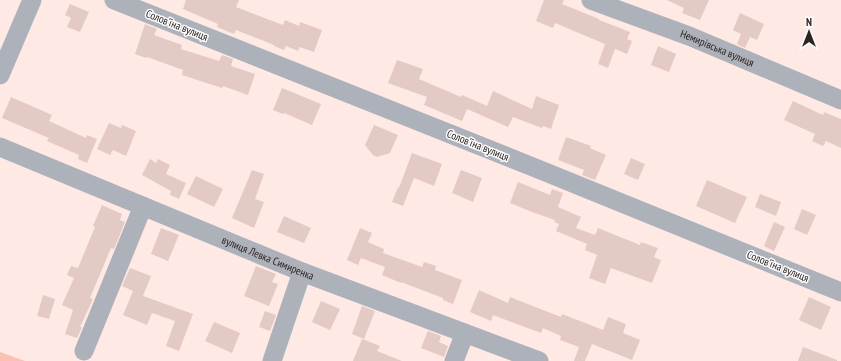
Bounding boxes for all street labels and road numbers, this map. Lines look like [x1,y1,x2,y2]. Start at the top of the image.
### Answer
street label: Соловʼїна вулиця [144,6,210,44]
street label: Немирівська вулиця [678,26,756,70]
street label: Соловʼїна вулиця [445,126,511,164]
street label: вулиця Левка Симиренка [220,233,316,283]
street label: Соловʼїна вулиця [745,247,811,285]

